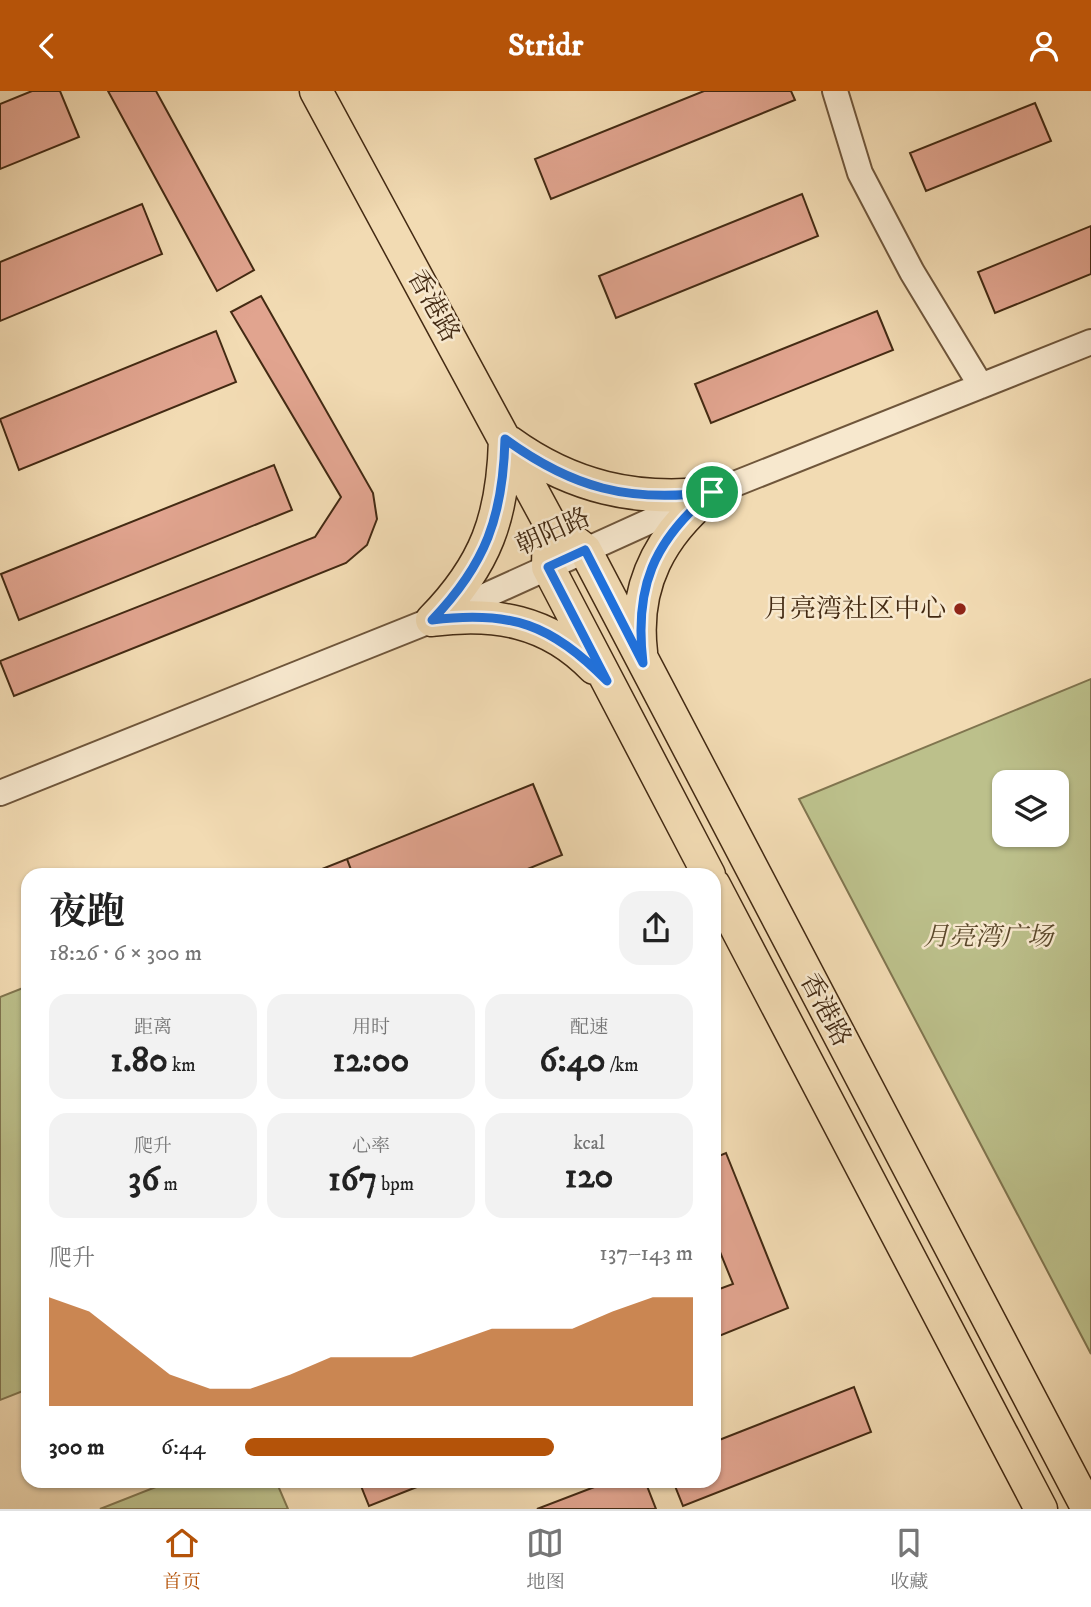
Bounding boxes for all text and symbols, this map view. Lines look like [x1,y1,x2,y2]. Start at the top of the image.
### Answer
text: Stridr [508,26,583,66]
icon: back [28,27,66,65]
icon: person [1025,27,1063,65]
street label: 香港路 [400,264,466,348]
pin [682,462,742,522]
icon: arrive [693,473,731,511]
street label: 朝阳路 [511,501,595,563]
place label: 月亮湾社区中心 [764,593,946,626]
marker: 月亮湾社区中心 [952,601,968,617]
map controls [992,770,1069,847]
button: layers [992,770,1069,847]
text: 夜跑 [49,889,125,937]
button: share [619,891,693,965]
park label: 月亮湾广场 [923,921,1055,954]
text: 18:26 · 6 × 300 m [49,939,202,968]
street label: 香港路 [792,968,858,1052]
text: 距离 [134,1016,172,1039]
text: 用时 [352,1016,390,1039]
text: 配速 [570,1016,608,1039]
text: 1.80 [110,1039,168,1083]
text: 12:00 [333,1039,409,1083]
text: 6:40 [539,1039,606,1083]
text: km [168,1054,196,1077]
text: /km [606,1054,639,1077]
text: kcal [573,1132,605,1155]
text: 爬升 [134,1135,172,1158]
text: 心率 [352,1135,390,1158]
text: 120 [565,1155,613,1199]
text: 36 [128,1158,159,1202]
text: 167 [328,1158,377,1202]
text: m [159,1173,178,1196]
text: bpm [377,1173,414,1196]
text: 137–143 m [599,1239,693,1268]
text: 爬升 [49,1244,95,1273]
text: 300 m [49,1433,105,1462]
text: 6:44 [161,1433,205,1462]
tab: 首页 [163,1524,201,1594]
tab: 地图 [526,1524,564,1594]
tab: 收藏 [890,1524,928,1594]

